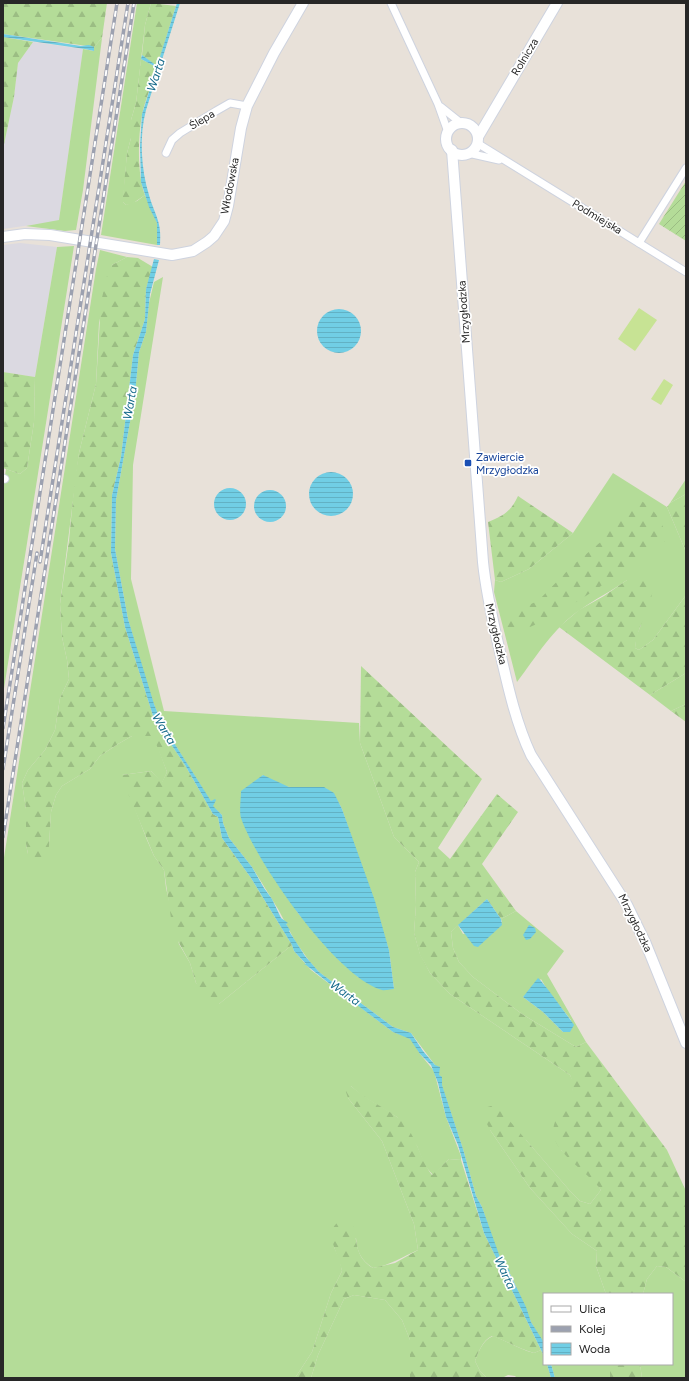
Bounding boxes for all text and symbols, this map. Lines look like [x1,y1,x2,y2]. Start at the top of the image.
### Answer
street label: Rolnicza [509,36,541,78]
water label: Warta [144,57,168,93]
street label: Ślepa [186,107,217,133]
street label: Włodowska [218,157,242,215]
street label: Podmiejska [570,197,624,237]
street label: Mrzygłodzka [455,280,473,344]
water label: Warta [120,385,140,421]
place label: Zawiercie Mrzygłodzka [476,451,539,477]
marker: Zawiercie Mrzygłodzka [463,458,473,468]
street label: Mrzygłodzka [483,602,509,666]
water label: Warta [149,711,179,747]
street label: Mrzygłodzka [615,892,655,954]
water label: Warta [327,977,363,1009]
water label: Warta [492,1255,518,1291]
legend [543,1293,673,1365]
text: Ulica [579,1302,606,1316]
text: Kolej [579,1322,606,1336]
text: Woda [579,1342,610,1356]

